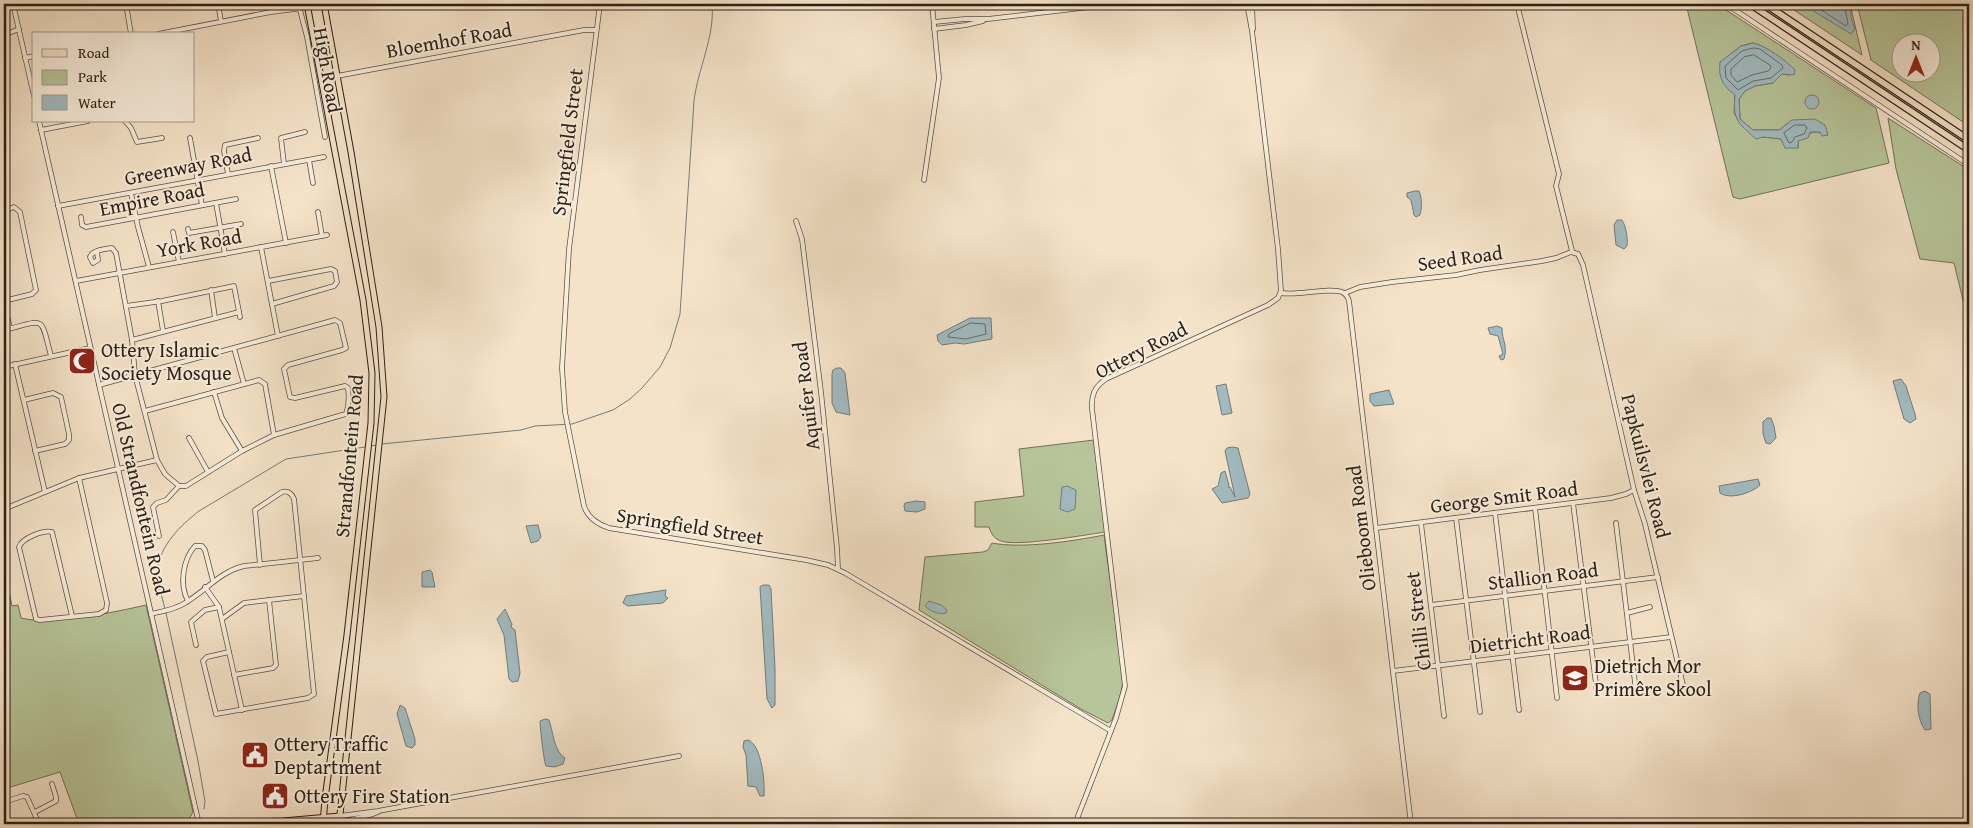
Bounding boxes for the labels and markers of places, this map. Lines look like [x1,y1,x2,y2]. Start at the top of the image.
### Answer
place label: Ottery Islamic Society Mosque [101,335,232,387]
mosque icon: Ottery Islamic Society Mosque [67,346,97,376]
place label: Dietrich Mor Primêre Skool [1594,651,1712,703]
school or university icon: Dietrich Mor Primêre Skool [1560,663,1590,693]
place label: Ottery Traffic Deptartment [274,729,388,781]
public building icon: Ottery Traffic Deptartment [240,740,270,770]
public building icon: Ottery Fire Station [260,781,290,811]
place label: Ottery Fire Station [294,781,450,810]

